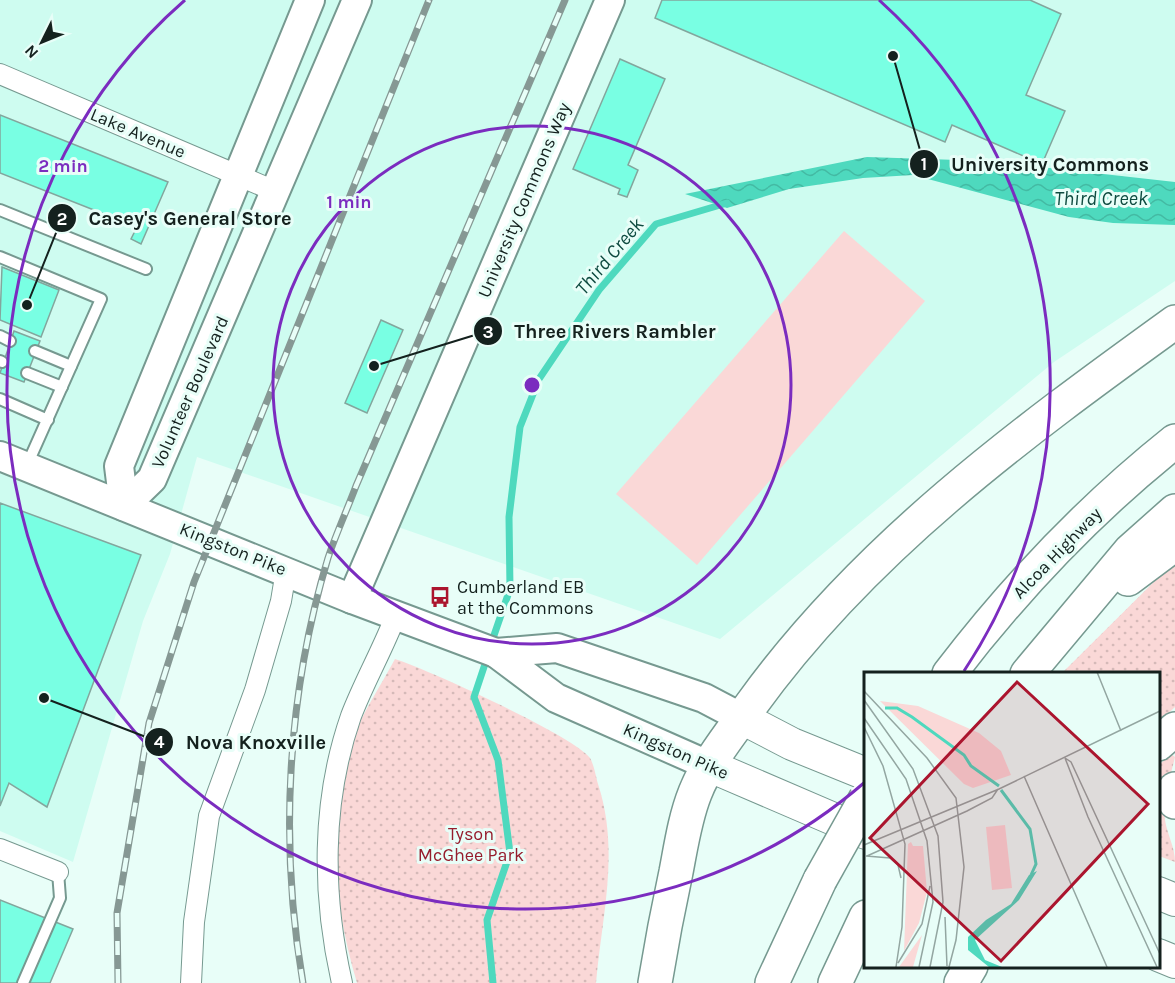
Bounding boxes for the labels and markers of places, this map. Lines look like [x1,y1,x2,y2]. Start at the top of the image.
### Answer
callout: University Commons [909,145,1161,183]
callout: Casey's General Store [47,199,304,237]
callout: Three Rivers Rambler [473,312,728,350]
centre of rings [522,375,542,395]
place label: Cumberland EB at the Commons [457,576,594,619]
bus stop icon: Cumberland EB at the Commons [428,585,452,609]
callout: Nova Knoxville [144,723,338,761]

